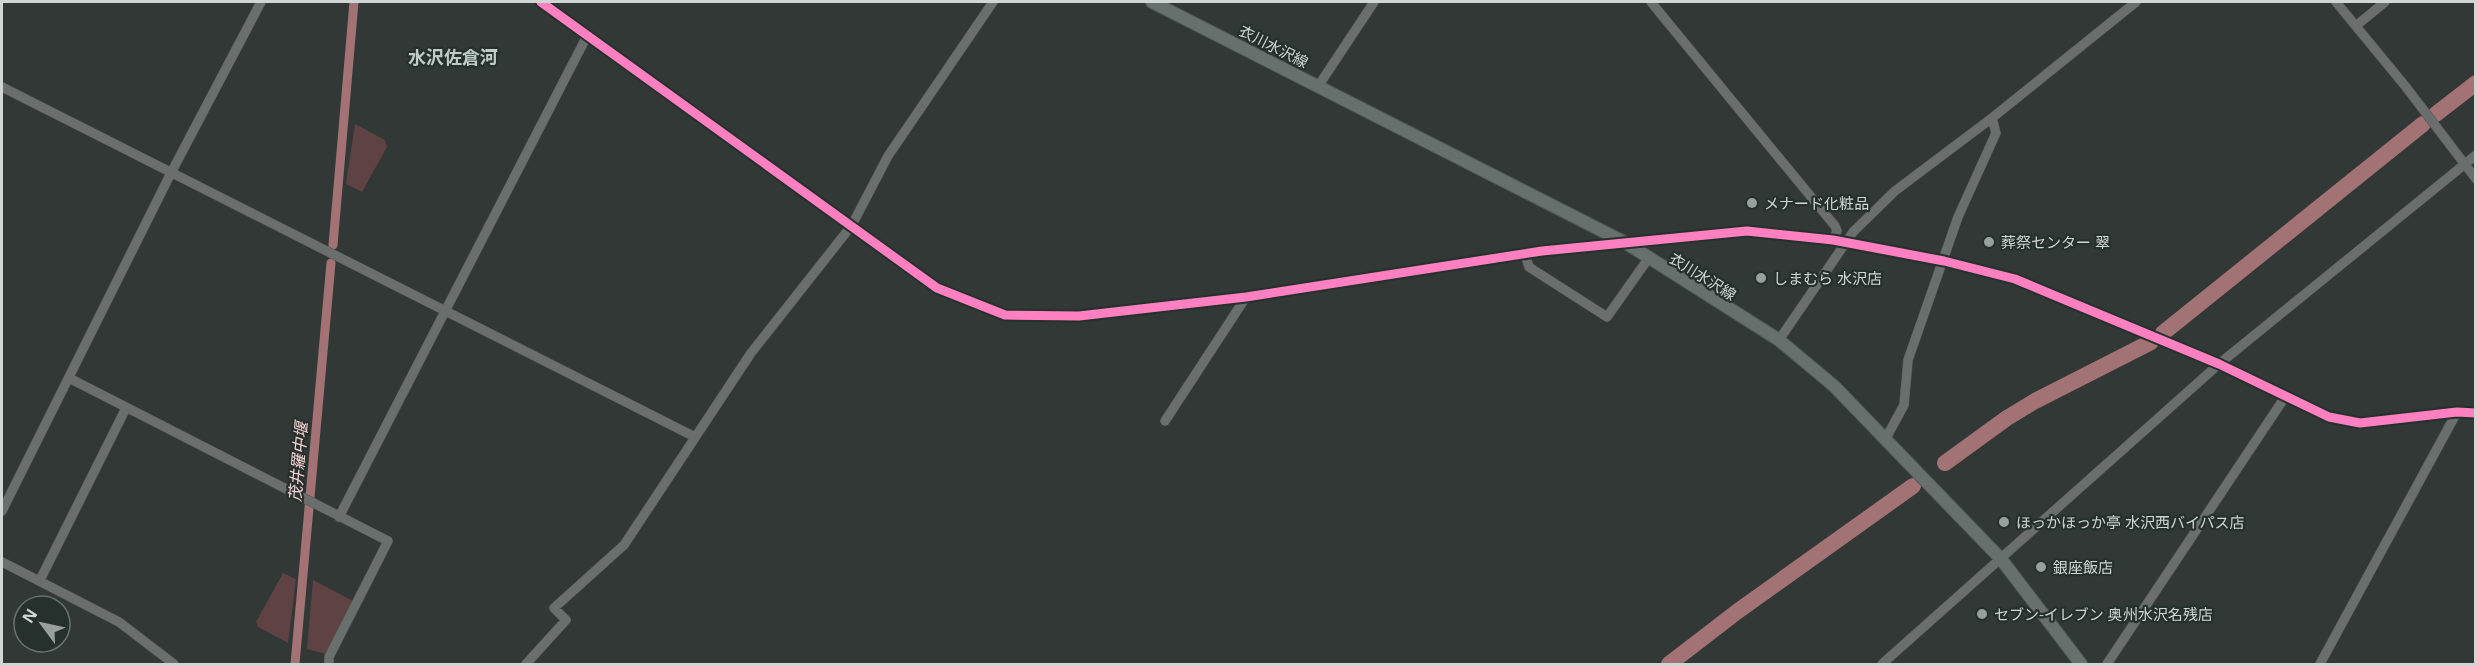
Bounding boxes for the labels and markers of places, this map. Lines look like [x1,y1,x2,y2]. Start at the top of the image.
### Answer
place label: メナード化粧品 [1764,193,1869,213]
marker: メナード化粧品 [1745,196,1759,210]
place label: 葬祭センター 翠 [2001,232,2110,252]
marker: 葬祭センター 翠 [1982,235,1996,249]
place label: しまむら 水沢店 [1773,268,1882,288]
marker: しまむら 水沢店 [1754,271,1768,285]
place label: ほっかほっか亭 水沢西バイパス店 [2016,512,2245,532]
marker: ほっかほっか亭 水沢西バイパス店 [1997,515,2011,529]
place label: 銀座飯店 [2053,557,2113,577]
marker: 銀座飯店 [2034,560,2048,574]
place label: セブン-イレブン 奥州水沢名残店 [1994,604,2213,624]
marker: セブン-イレブン 奥州水沢名残店 [1975,607,1989,621]

